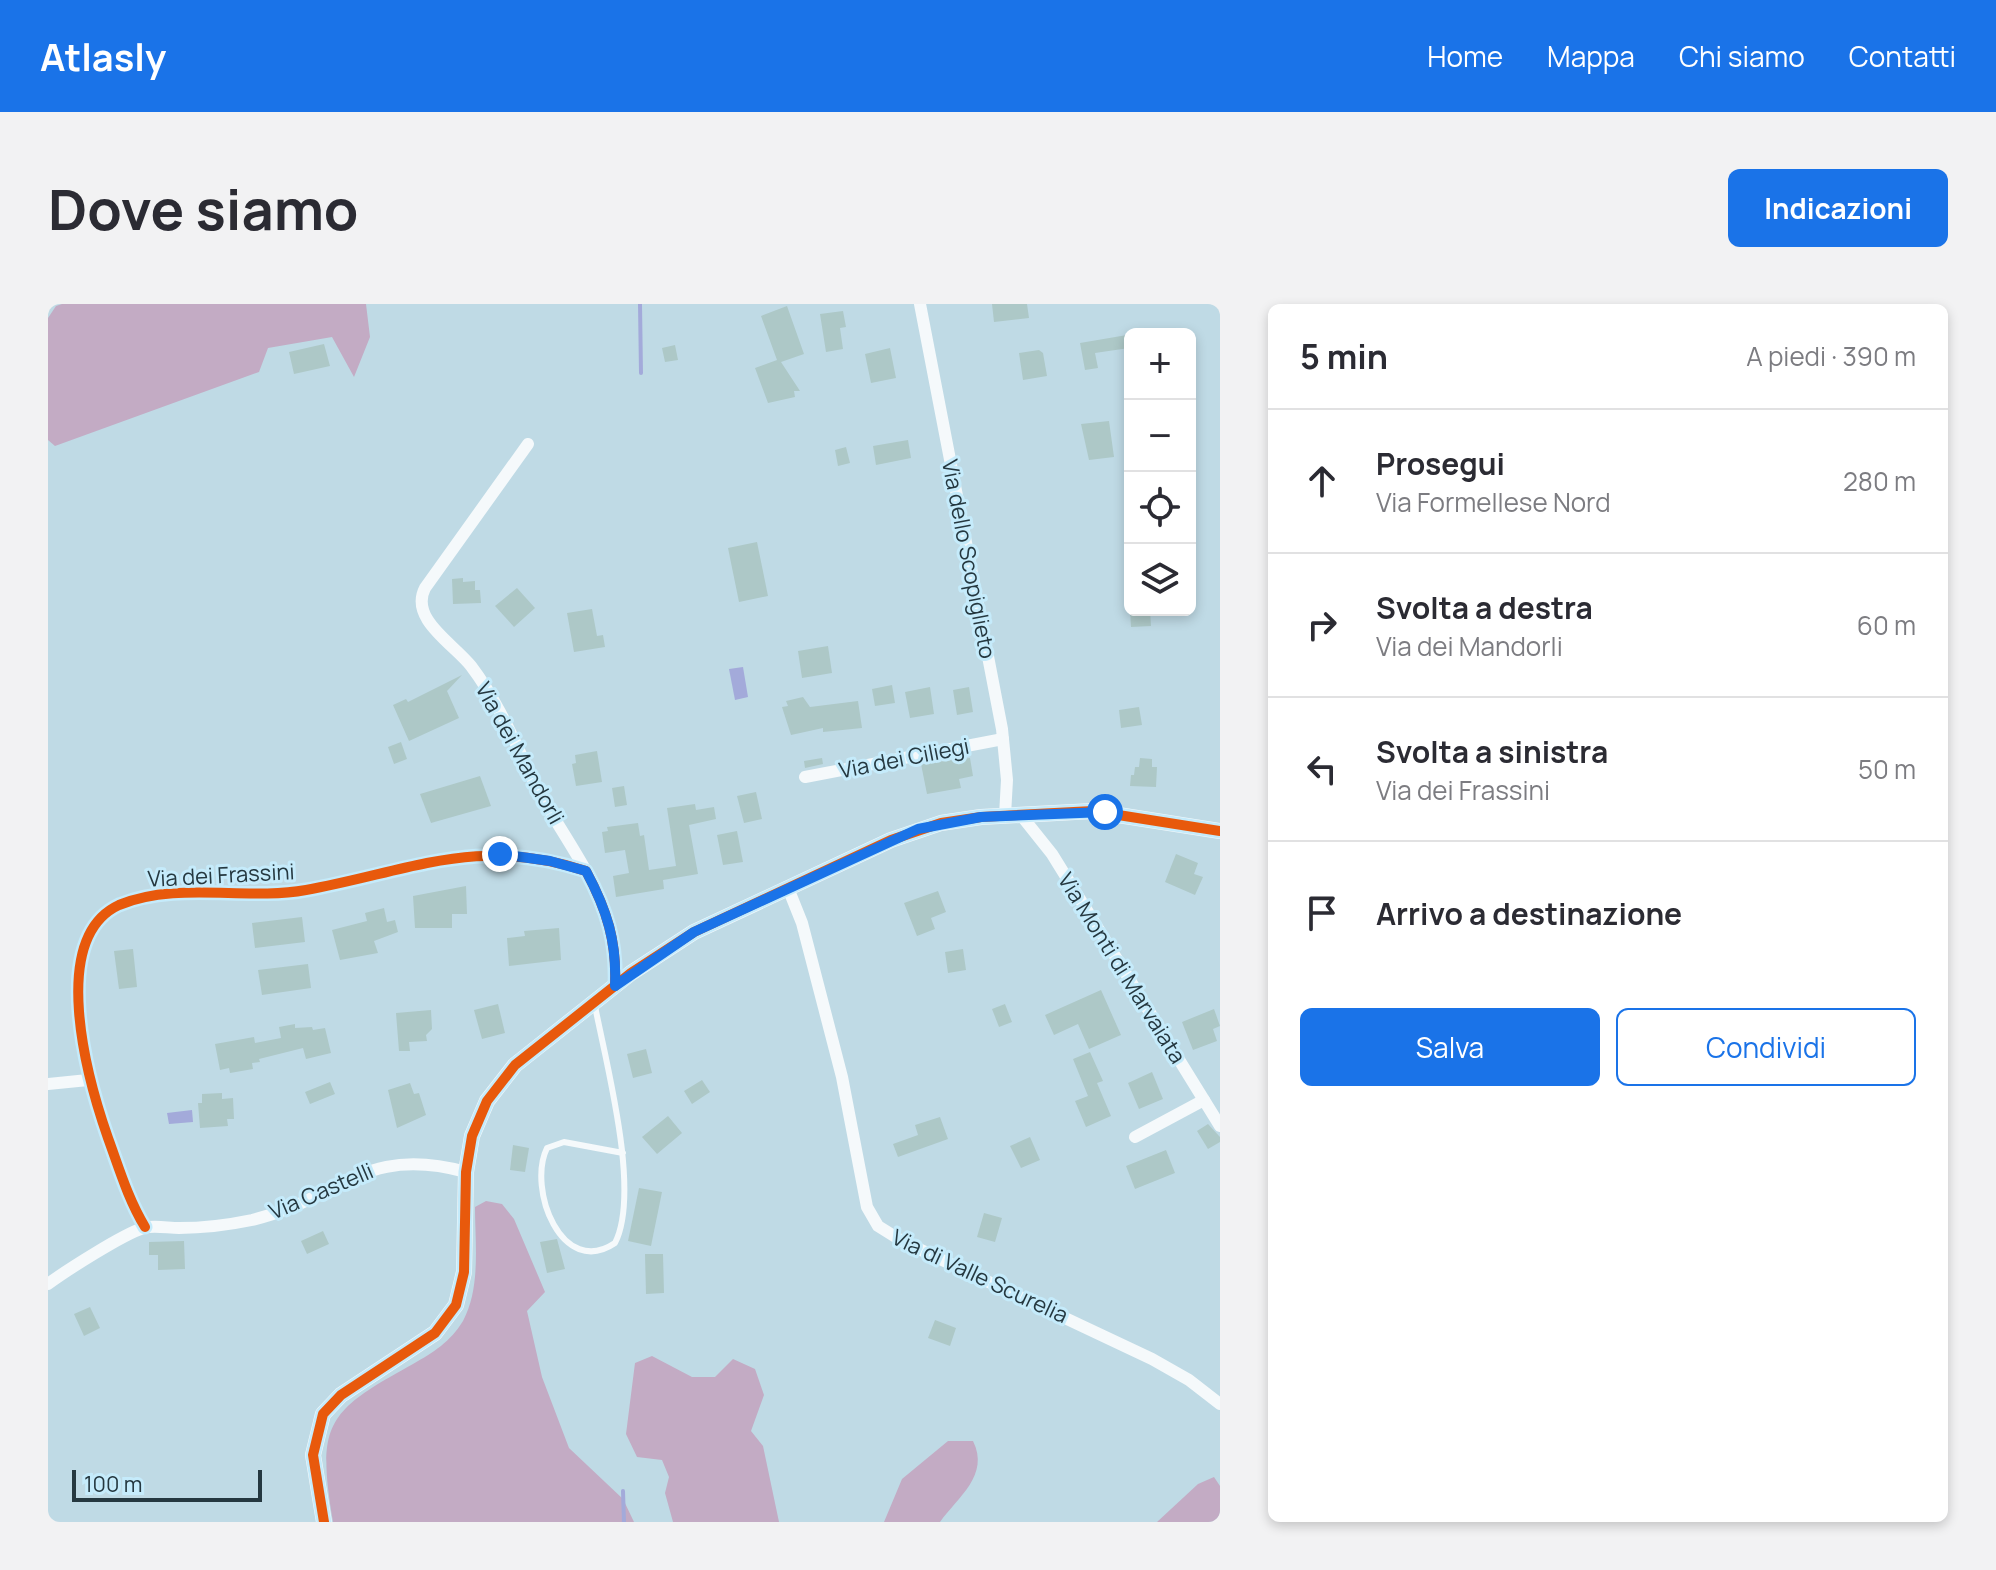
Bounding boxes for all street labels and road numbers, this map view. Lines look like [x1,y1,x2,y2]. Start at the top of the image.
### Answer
street label: Via dello Scopiglieto [935,457,1003,661]
street label: Via dei Mandorli [469,677,571,829]
street label: Via dei Ciliegi [836,731,972,785]
street label: Via dei Frassini [147,856,295,894]
street label: Via Monti di Marvaiata [1051,867,1193,1069]
street label: Via Castelli [264,1156,378,1226]
street label: Via di Valle Scurelia [887,1222,1073,1330]

